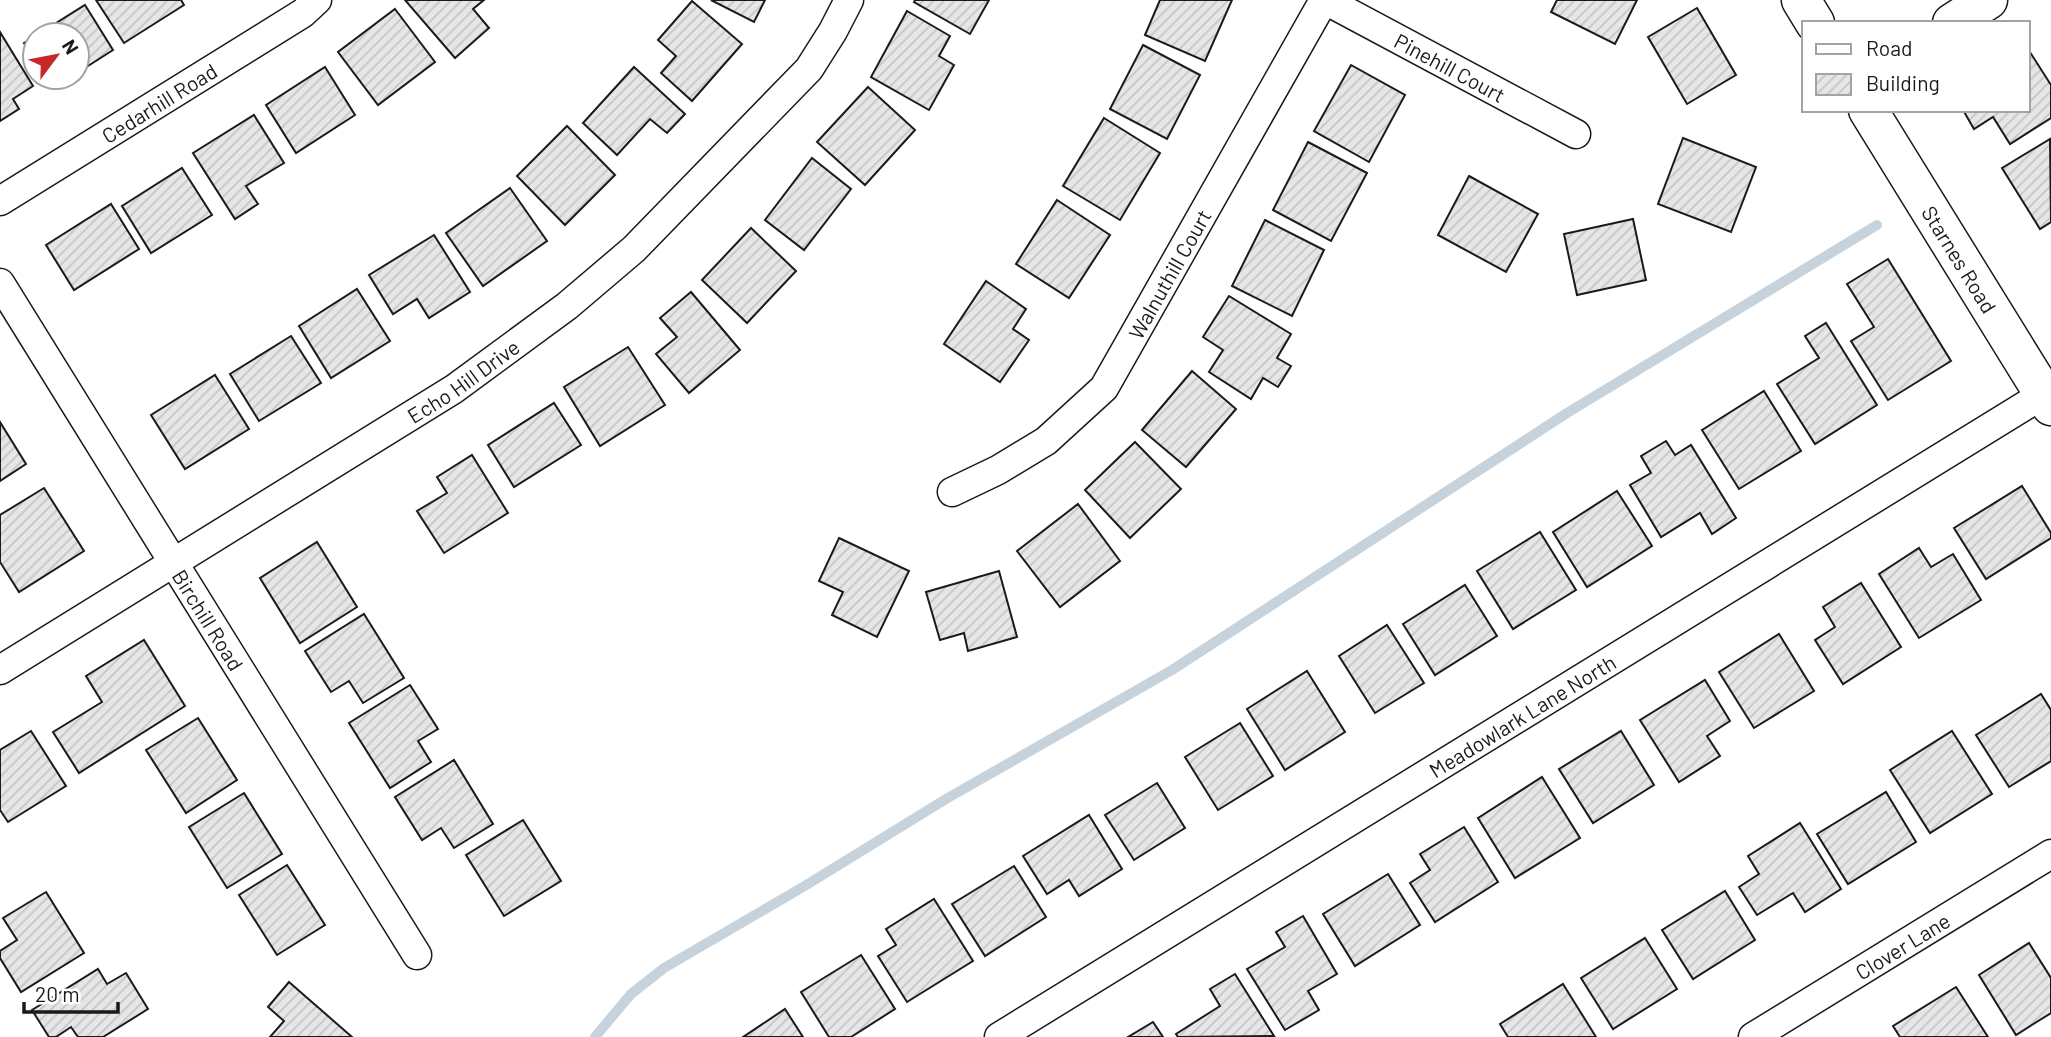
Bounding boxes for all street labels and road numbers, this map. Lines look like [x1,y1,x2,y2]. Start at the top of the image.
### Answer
street label: Pinehill Court [1391,27,1510,107]
street label: Cedarhill Road [97,57,221,148]
street label: Starnes Road [1918,201,2003,317]
street label: Walnuthill Court [1122,205,1215,343]
street label: Echo Hill Drive [402,333,524,428]
street label: Birchill Road [168,564,249,675]
street label: Meadowlark Lane North [1424,648,1620,782]
street label: Clover Lane [1850,907,1954,984]

